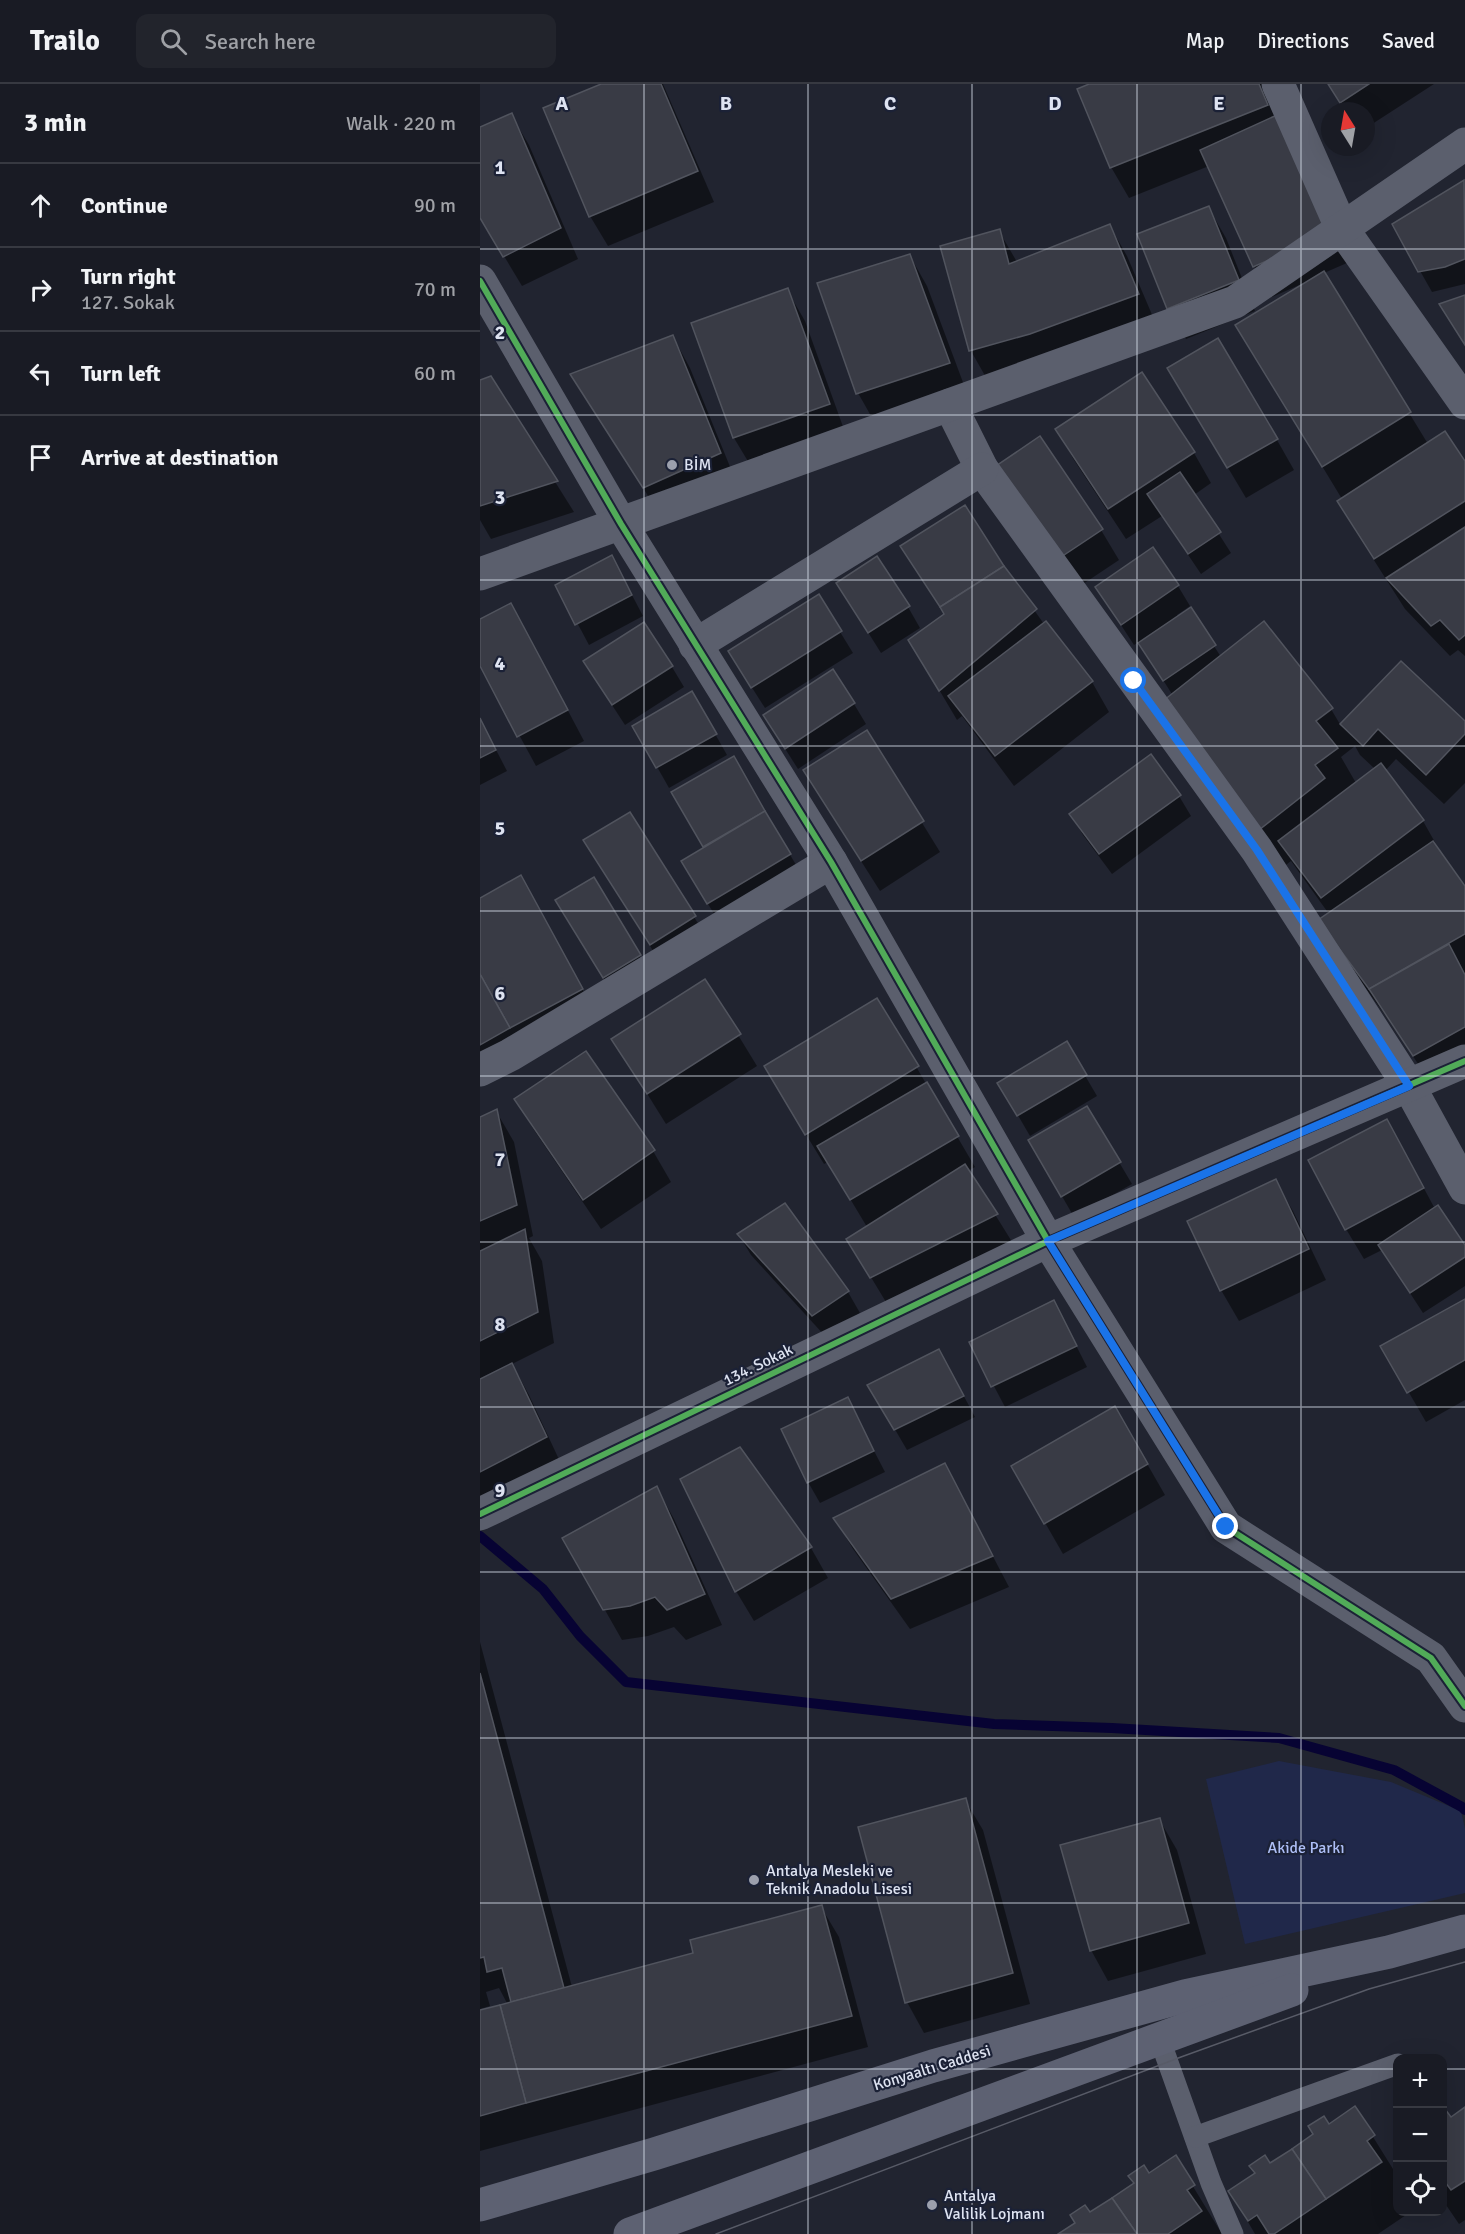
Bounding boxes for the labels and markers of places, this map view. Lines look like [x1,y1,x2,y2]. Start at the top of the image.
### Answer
place label: BİM [684,455,711,475]
marker: BİM [665,458,679,472]
place label: Antalya Mesleki ve Teknik Anadolu Lisesi [766,1861,912,1899]
marker: Antalya Mesleki ve Teknik Anadolu Lisesi [747,1873,761,1887]
place label: Antalya Valilik Lojmanı [944,2186,1045,2224]
marker: Antalya Valilik Lojmanı [925,2198,939,2212]

